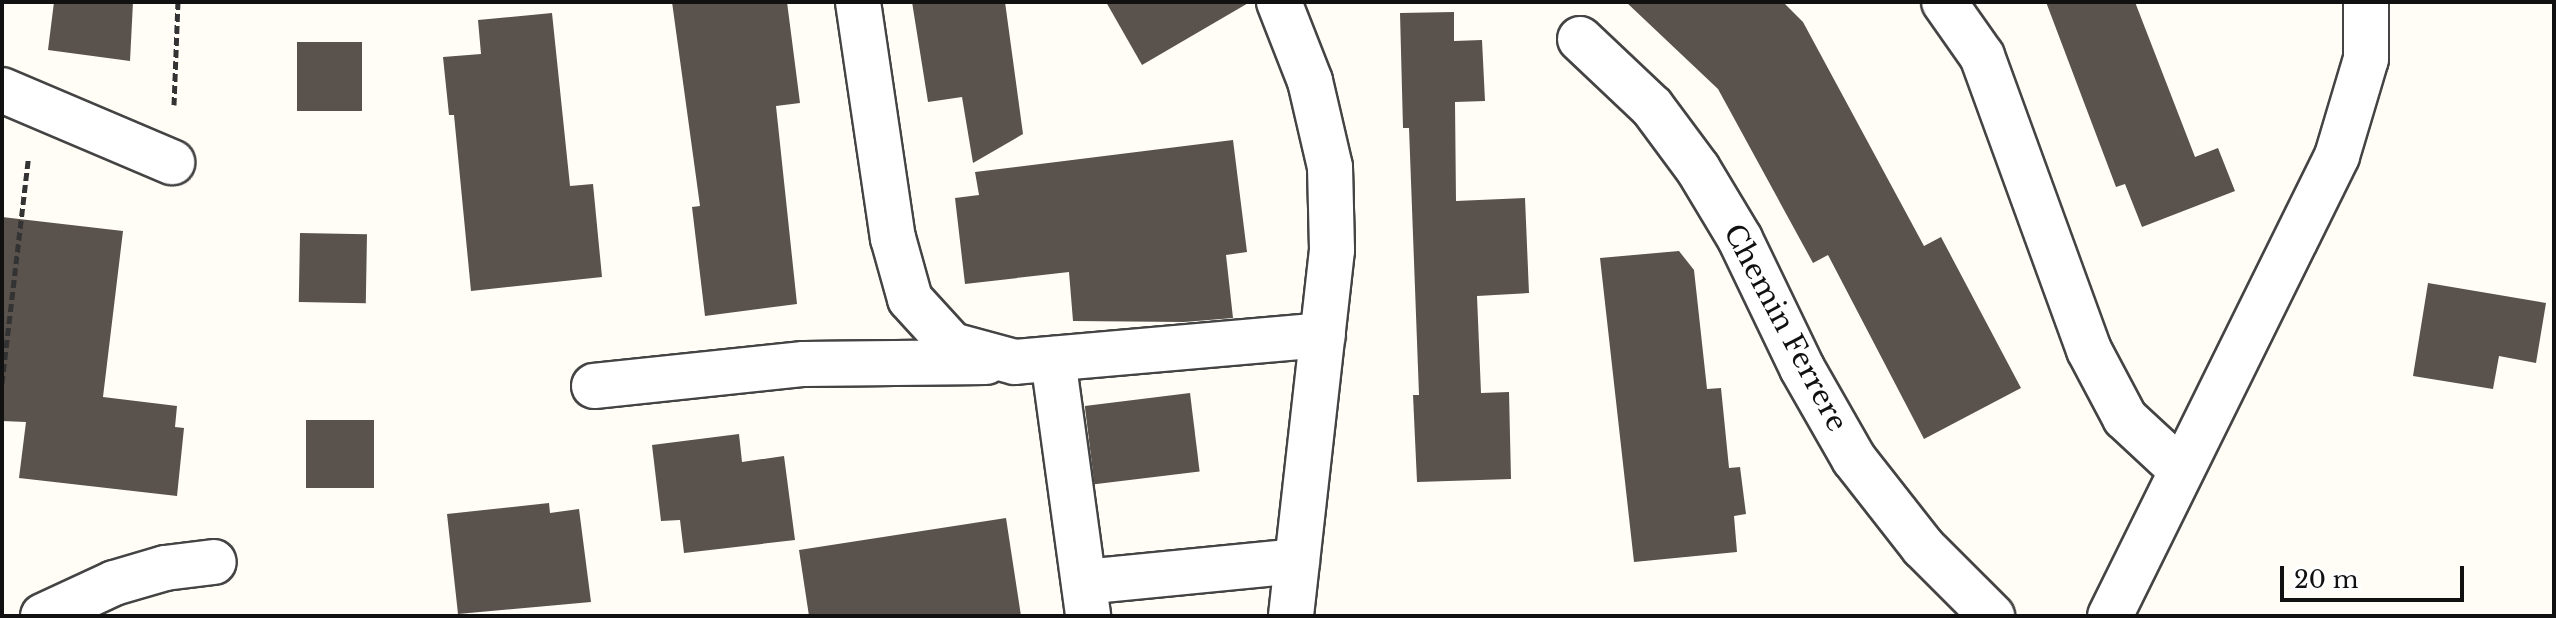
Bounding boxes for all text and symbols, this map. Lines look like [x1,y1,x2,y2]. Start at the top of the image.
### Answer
street label: Chemin Ferrere [1716,219,1854,437]
scale bar [2284,550,2468,600]
text: 20 m [2294,565,2359,594]

